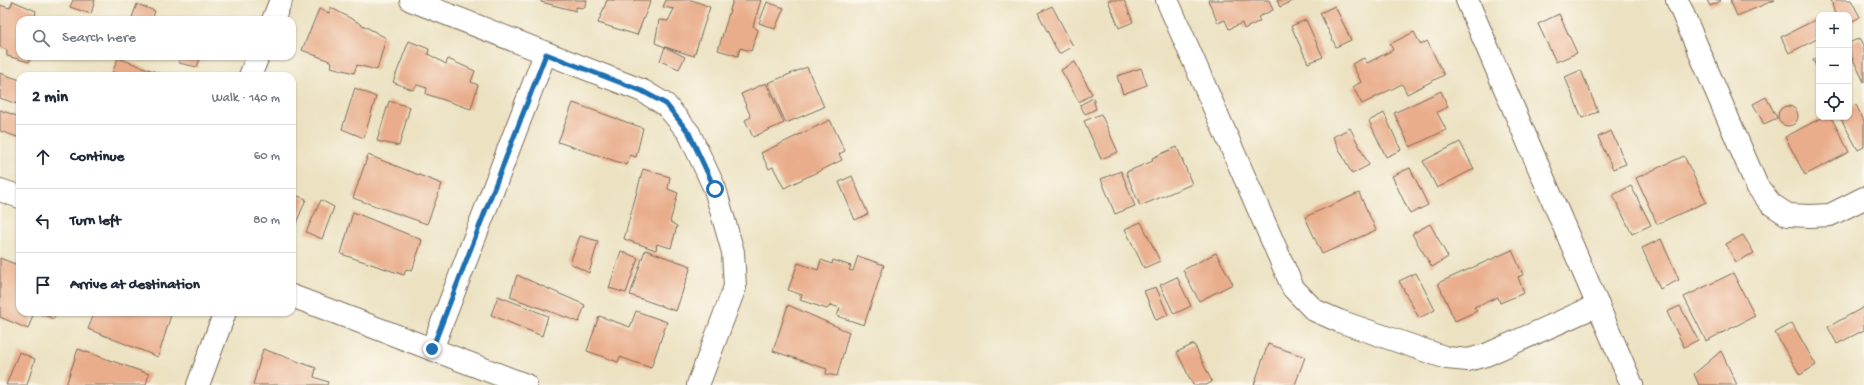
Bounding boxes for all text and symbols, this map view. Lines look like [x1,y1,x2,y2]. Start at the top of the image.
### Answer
map controls [1816,12,1852,120]
button: + [1816,12,1852,48]
search box [16,16,296,60]
icon: search [30,27,52,49]
text: Search here [62,29,136,47]
button: − [1816,48,1852,84]
button: locate [1816,84,1852,120]
text: 2 min [32,88,68,108]
text: Walk · 140 m [212,91,280,106]
icon: ahead [32,146,54,168]
text: Continue [70,148,124,166]
text: 60 m [254,149,280,164]
route start [706,180,724,198]
icon: left [32,210,54,232]
text: Turn left [70,212,121,230]
text: 80 m [253,213,280,228]
icon: arrive [32,274,54,296]
text: Arrive at destination [70,276,200,294]
route end [423,340,441,358]

